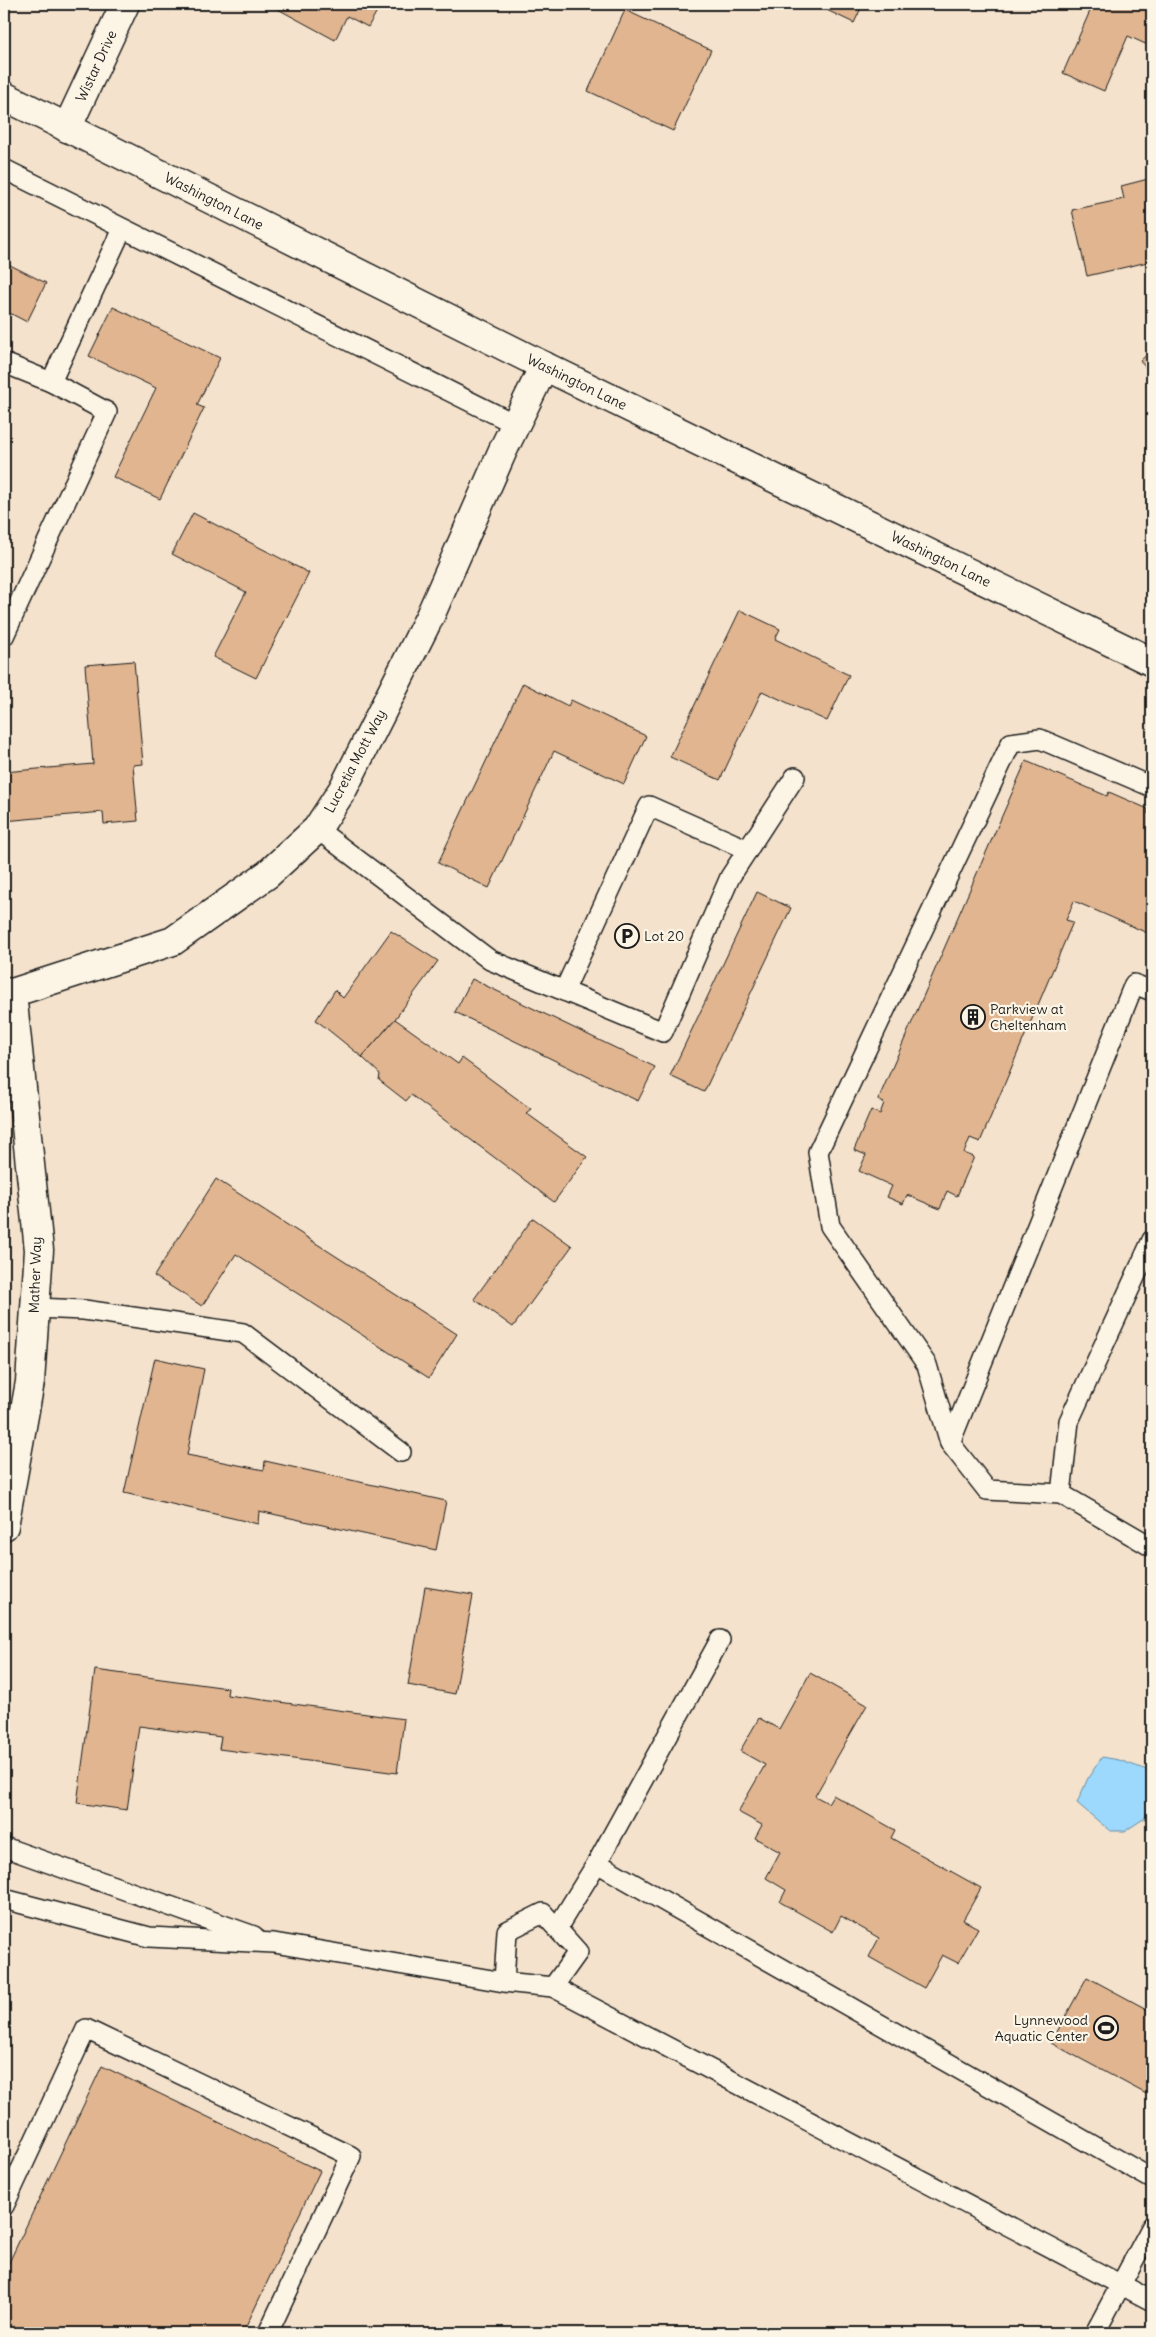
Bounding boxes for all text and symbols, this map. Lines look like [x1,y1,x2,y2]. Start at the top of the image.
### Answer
street label: Wistar Drive [72,27,120,105]
street label: Washington Lane [161,168,267,234]
street label: Washington Lane [524,350,630,414]
street label: Washington Lane [888,527,994,591]
street label: Lucretia Mott Way [320,706,390,816]
parking icon: Lot 20 [614,923,640,949]
place label: Lot 20 [644,927,684,945]
place label: Parkview at Cheltenham [990,1000,1067,1034]
building icon: Parkview at Cheltenham [960,1004,986,1030]
street label: Mather Way [25,1236,45,1314]
place label: Lynnewood Aquatic Center [995,2011,1088,2045]
sports icon: Lynnewood Aquatic Center [1093,2015,1119,2041]

